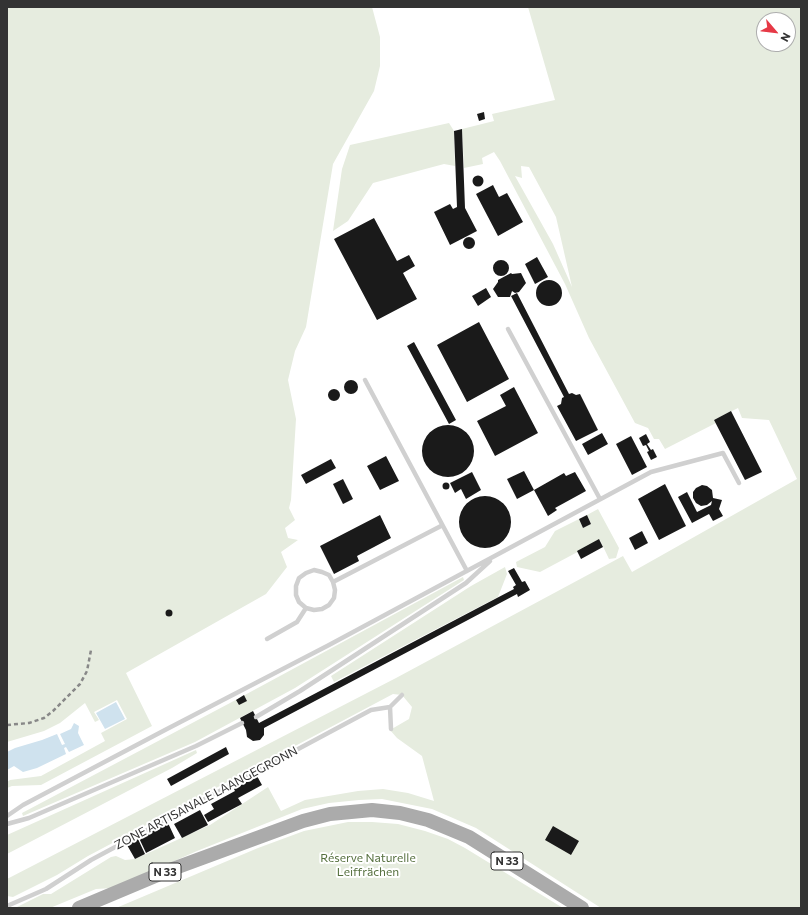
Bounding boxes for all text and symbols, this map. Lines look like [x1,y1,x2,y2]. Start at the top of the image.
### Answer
north arrow [756,12,796,52]
text: N [778,31,794,44]
street label: ZONE ARTISANALE LAANGEGRONN [112,743,300,853]
park label: Réserve Naturelle Leiffrächen [320,851,416,879]
road number: N 33 [491,852,523,870]
road number: N 33 [149,863,181,881]

